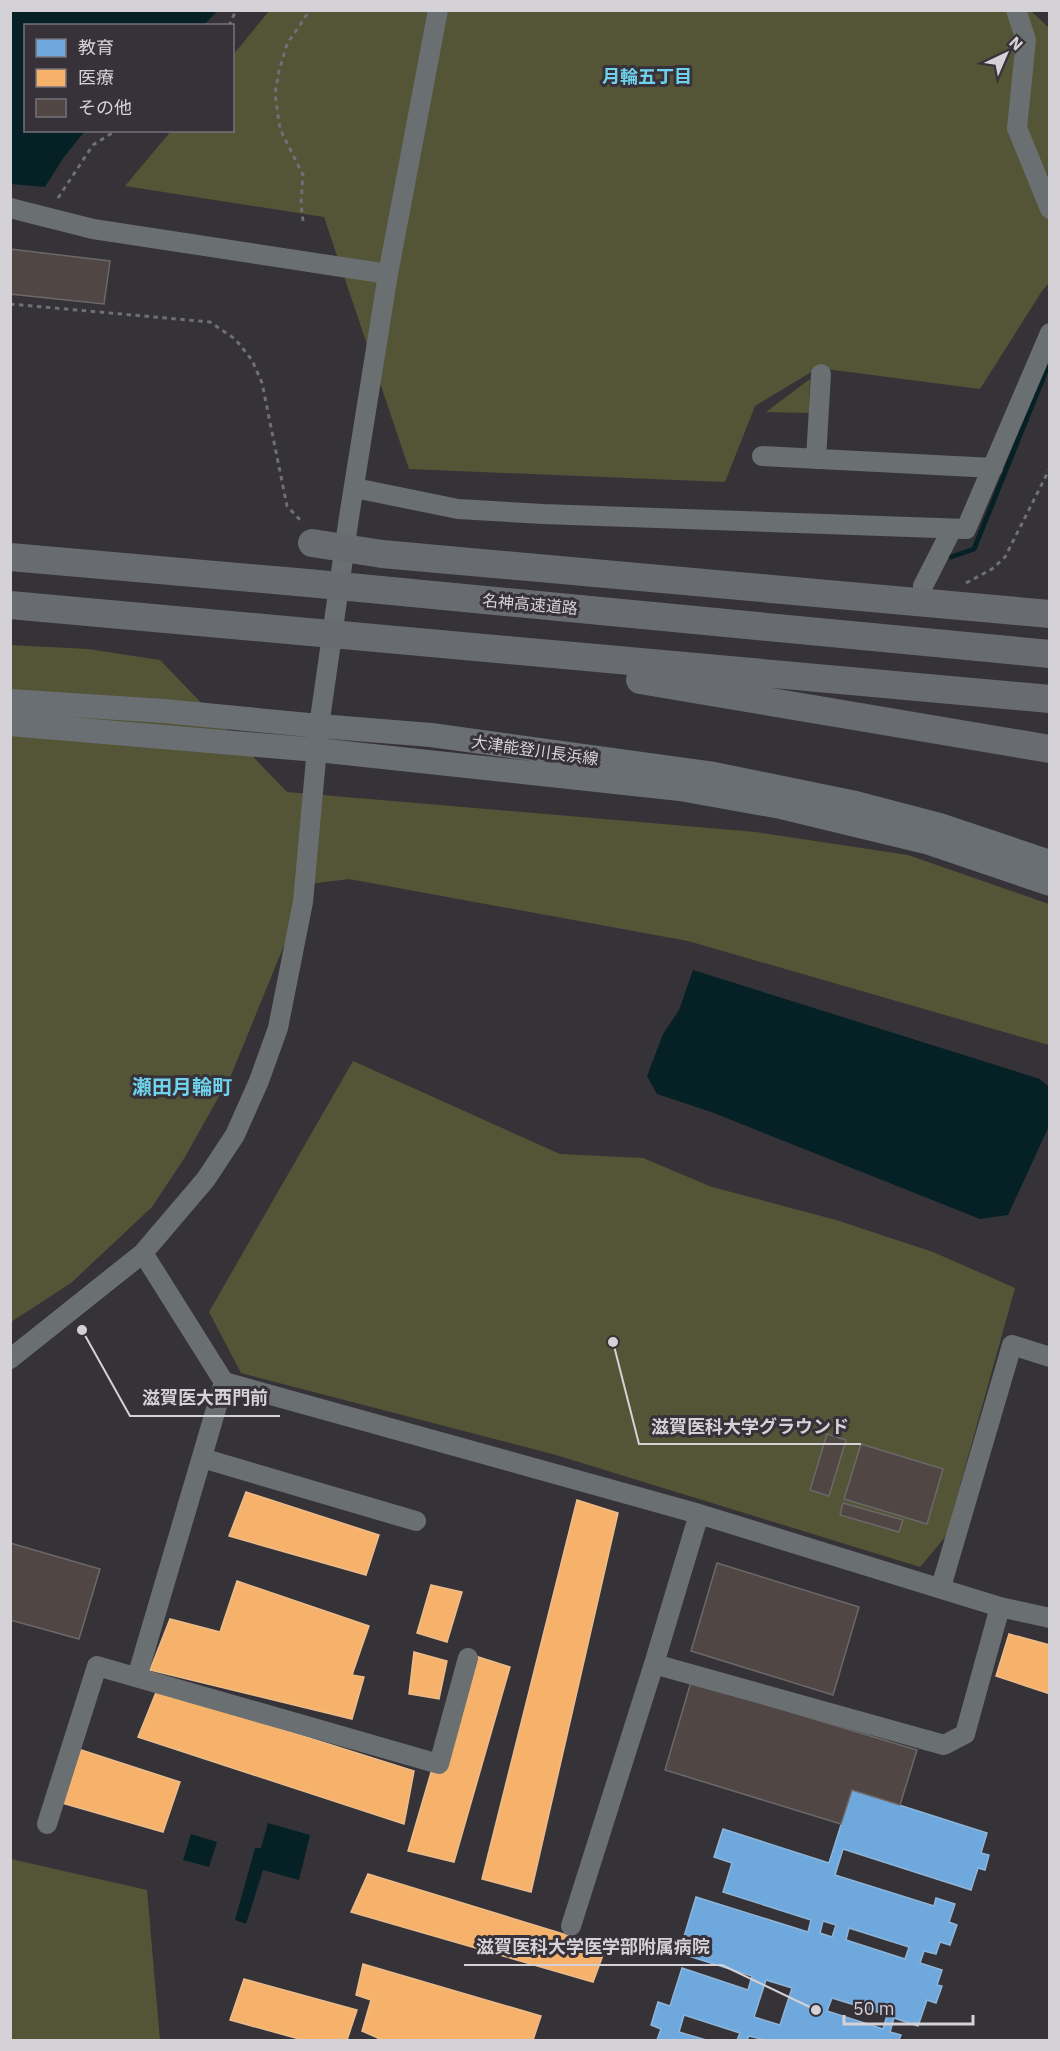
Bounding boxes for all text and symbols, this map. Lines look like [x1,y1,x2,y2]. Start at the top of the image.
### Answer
legend [24,24,234,132]
north arrow [976,24,1036,84]
text: N [1005,32,1028,54]
text: 教育 [78,36,114,59]
district label: 月輪五丁目 [602,65,692,88]
text: 医療 [78,66,114,89]
text: その他 [78,96,132,119]
street label: 名神高速道路 [481,590,579,618]
street label: 大津能登川長浜線 [470,731,600,769]
district label: 瀬田月輪町 [132,1073,232,1100]
callout: 滋賀医大西門前 [130,1380,280,1416]
text: 滋賀医大西門前 [142,1386,268,1409]
callout: 滋賀医科大学グラウンド [639,1408,861,1444]
text: 滋賀医科大学グラウンド [651,1415,849,1438]
callout: 滋賀医科大学医学部附属病院 [464,1929,722,1965]
text: 滋賀医科大学医学部附属病院 [476,1935,710,1958]
scale bar [844,1988,973,2026]
text: 50 m [853,1997,895,2020]

